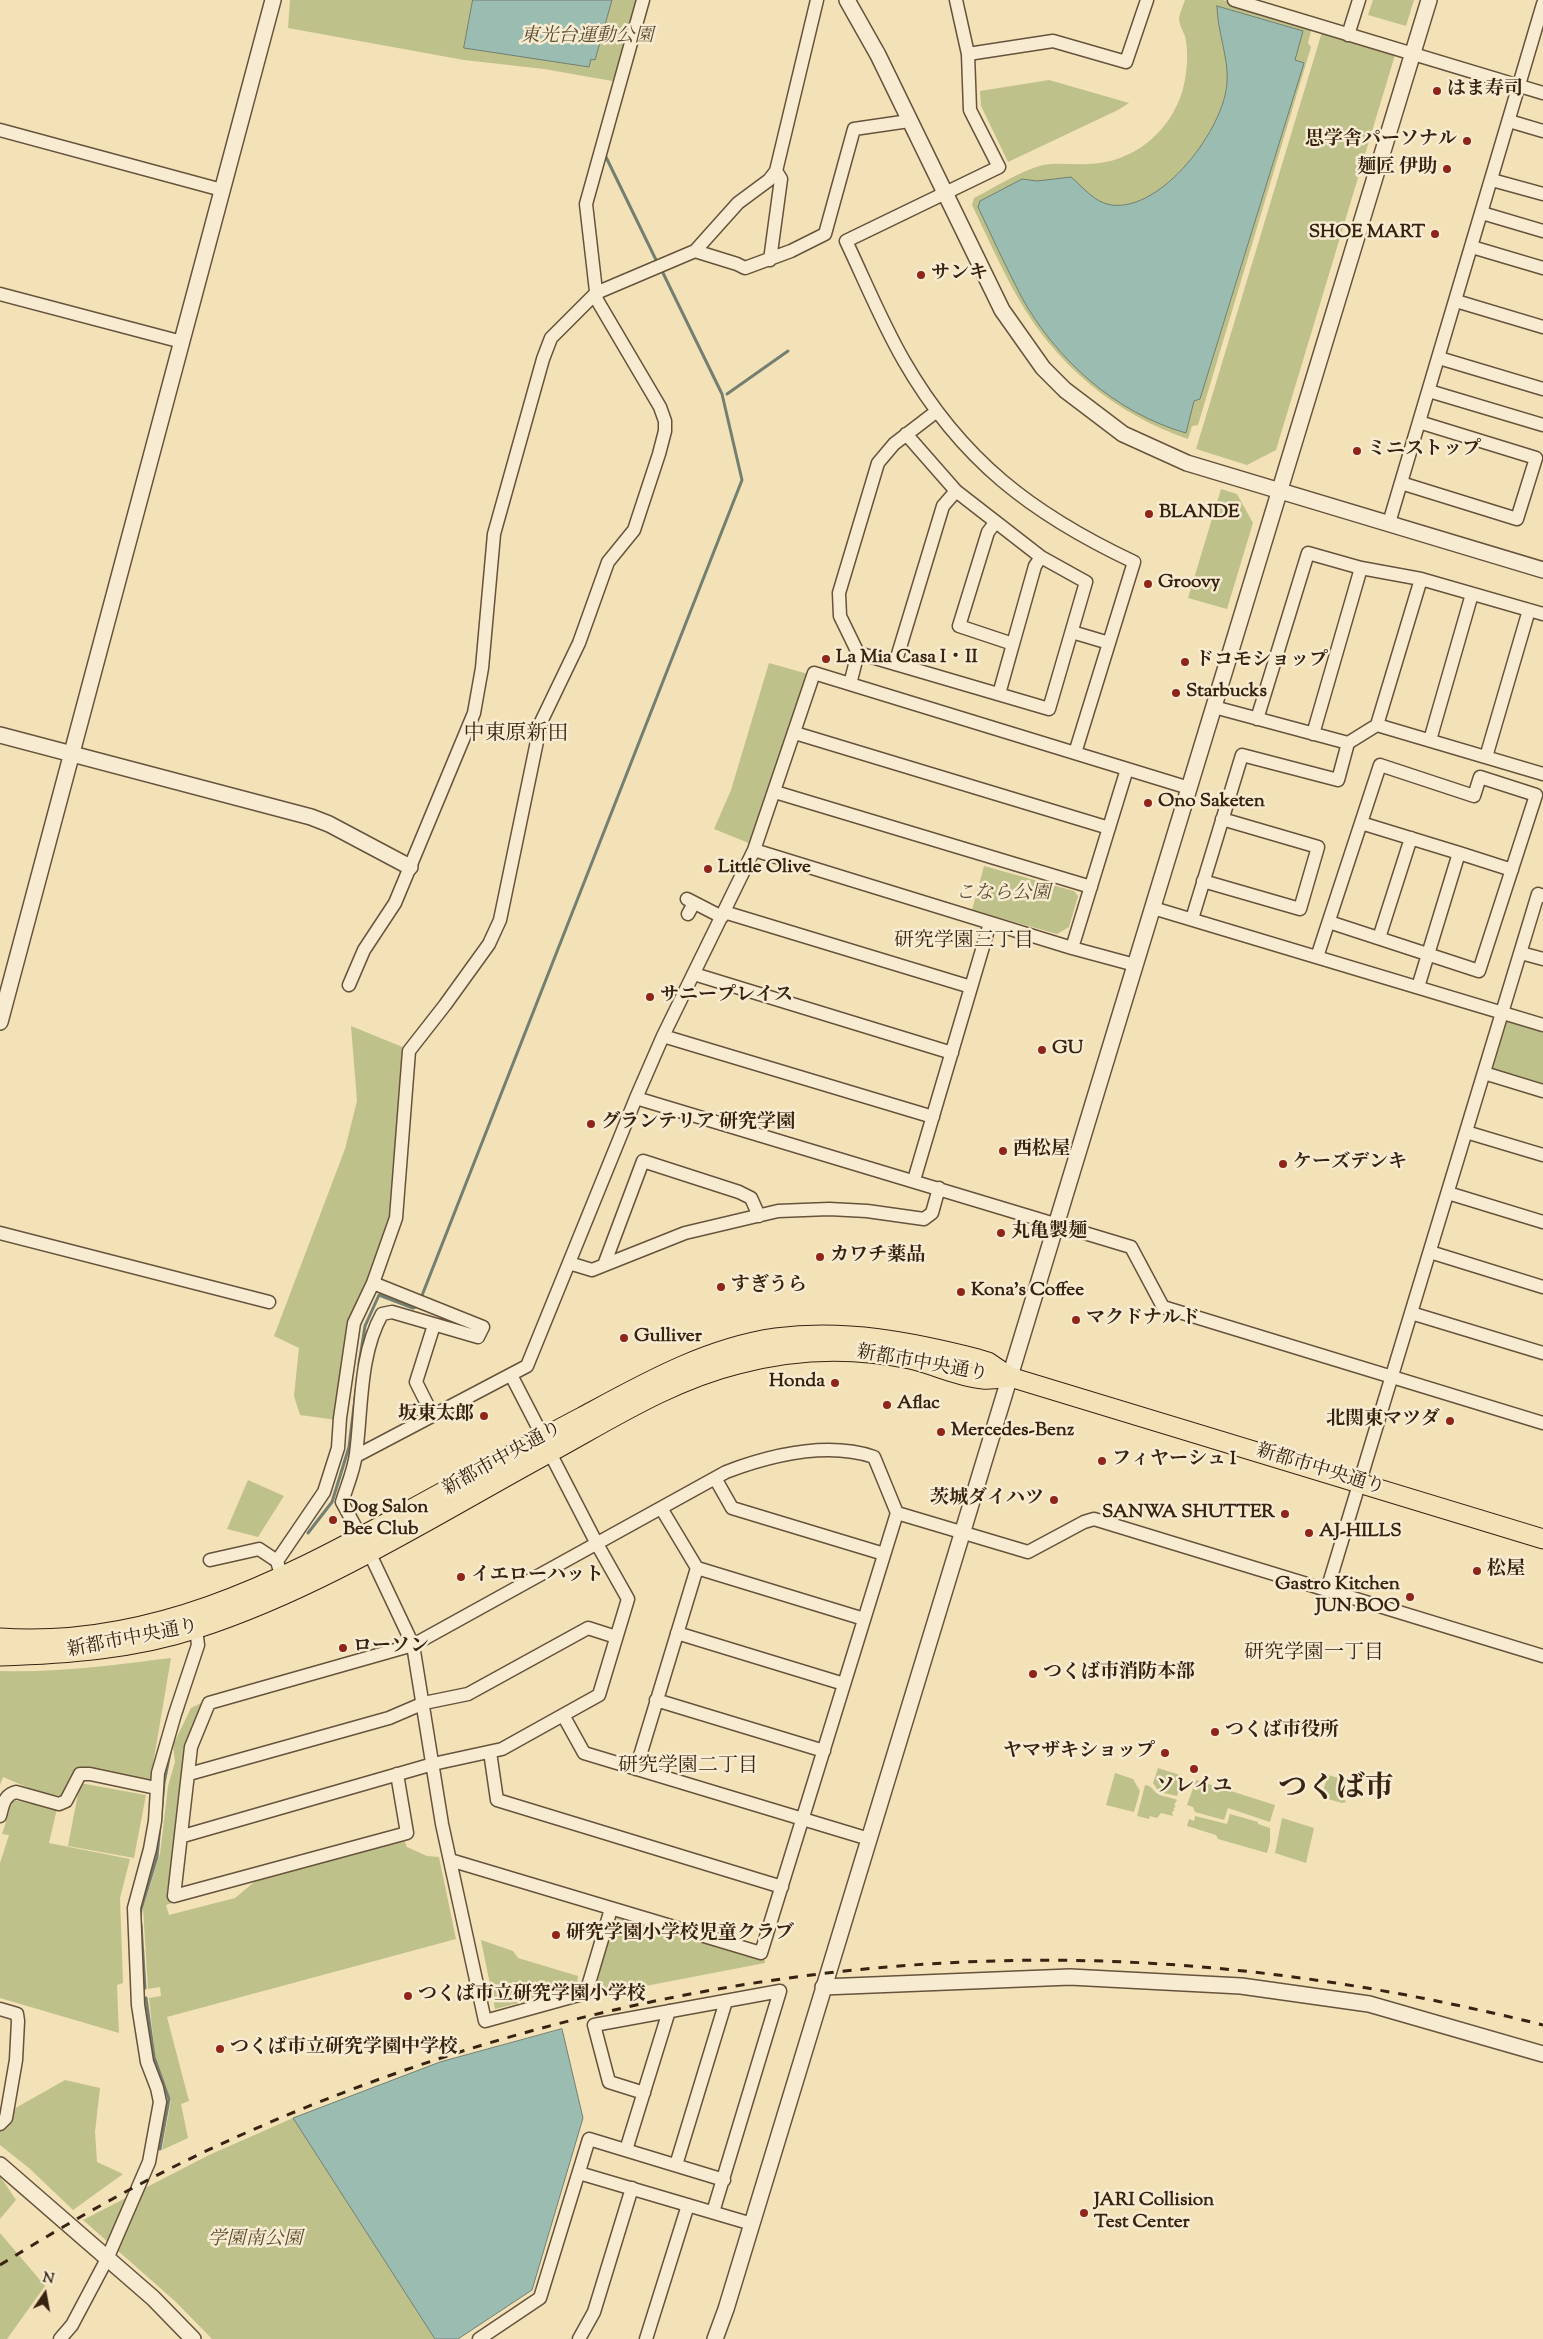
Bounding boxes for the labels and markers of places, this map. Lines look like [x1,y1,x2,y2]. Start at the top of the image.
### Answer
place label: はま寿司 [1447,80,1523,102]
marker: はま寿司 [1431,85,1443,97]
place label: 思学舎パーソナル [1305,130,1457,152]
marker: 思学舎パーソナル [1461,135,1473,147]
place label: 麺匠 伊助 [1357,158,1437,180]
marker: 麺匠 伊助 [1441,163,1453,175]
place label: SHOE MART [1309,223,1425,245]
marker: SHOE MART [1429,228,1441,240]
place label: サンキ [931,264,988,286]
marker: サンキ [915,269,927,281]
place label: ミニストップ [1367,440,1481,462]
marker: ミニストップ [1351,445,1363,457]
place label: BLANDE [1159,503,1240,525]
marker: BLANDE [1143,508,1155,520]
place label: Groovy [1158,573,1220,595]
marker: Groovy [1142,578,1154,590]
place label: La Mia Casa I・II [836,648,978,670]
place label: ドコモショップ [1195,651,1328,673]
marker: La Mia Casa I・II [820,653,832,665]
marker: ドコモショップ [1179,656,1191,668]
place label: Starbucks [1186,682,1267,704]
marker: Starbucks [1170,687,1182,699]
place label: Ono Saketen [1158,792,1265,814]
marker: Ono Saketen [1142,797,1154,809]
place label: Little Olive [718,858,811,880]
marker: Little Olive [702,863,714,875]
place label: サニープレイス [660,986,793,1008]
marker: サニープレイス [644,991,656,1003]
place label: GU [1052,1039,1083,1061]
marker: GU [1036,1044,1048,1056]
place label: グランテリア 研究学園 [601,1113,795,1135]
marker: グランテリア 研究学園 [585,1118,597,1130]
place label: 西松屋 [1013,1140,1070,1162]
marker: 西松屋 [997,1145,1009,1157]
place label: ケーズデンキ [1293,1153,1407,1175]
marker: ケーズデンキ [1277,1158,1289,1170]
place label: 丸亀製麺 [1011,1222,1087,1244]
marker: 丸亀製麺 [995,1227,1007,1239]
place label: カワチ薬品 [830,1246,925,1268]
marker: カワチ薬品 [814,1251,826,1263]
place label: すぎうら [731,1276,807,1298]
marker: すぎうら [715,1281,727,1293]
place label: Kona’s Coffee [971,1281,1084,1303]
marker: Kona’s Coffee [955,1286,967,1298]
place label: マクドナルド [1086,1309,1200,1331]
marker: マクドナルド [1070,1314,1082,1326]
place label: Gulliver [634,1327,702,1349]
marker: Gulliver [618,1332,630,1344]
place label: Honda [769,1372,825,1394]
marker: Honda [829,1377,841,1389]
place label: Aflac [897,1394,940,1416]
marker: Aflac [881,1399,893,1411]
place label: 坂東太郎 [398,1405,474,1427]
marker: 坂東太郎 [478,1410,490,1422]
place label: 北関東マツダ [1326,1410,1440,1432]
marker: 北関東マツダ [1444,1415,1456,1427]
place label: Mercedes-Benz [951,1421,1074,1443]
marker: Mercedes-Benz [935,1426,947,1438]
place label: フィヤーシュ I [1112,1450,1236,1472]
marker: フィヤーシュ I [1096,1455,1108,1467]
place label: 茨城ダイハツ [930,1489,1044,1511]
marker: 茨城ダイハツ [1048,1494,1060,1506]
place label: Dog Salon Bee Club [343,1498,429,1542]
place label: SANWA SHUTTER [1102,1503,1275,1525]
marker: SANWA SHUTTER [1279,1508,1291,1520]
marker: Dog Salon Bee Club [327,1514,339,1526]
place label: AJ-HILLS [1319,1522,1402,1544]
marker: AJ-HILLS [1303,1527,1315,1539]
place label: 松屋 [1487,1560,1525,1582]
marker: 松屋 [1471,1565,1483,1577]
place label: イエローハット [471,1566,604,1588]
marker: イエローハット [455,1571,467,1583]
place label: Gastro Kitchen JUN BOO [1275,1575,1400,1619]
marker: Gastro Kitchen JUN BOO [1404,1591,1416,1603]
place label: ローソン [353,1637,429,1659]
marker: ローソン [337,1642,349,1654]
place label: つくば市消防本部 [1043,1663,1195,1685]
marker: つくば市消防本部 [1027,1668,1039,1680]
place label: つくば市役所 [1225,1721,1339,1743]
marker: つくば市役所 [1209,1726,1221,1738]
place label: ヤマザキショップ [1003,1742,1155,1764]
marker: ヤマザキショップ [1159,1747,1171,1759]
marker: ソレイユ [1188,1763,1200,1775]
place label: ソレイユ [1156,1777,1232,1799]
place label: 研究学園小学校児童クラブ [566,1924,794,1946]
marker: 研究学園小学校児童クラブ [550,1929,562,1941]
place label: つくば市立研究学園小学校 [418,1985,646,2007]
marker: つくば市立研究学園小学校 [402,1990,414,2002]
place label: つくば市立研究学園中学校 [230,2038,458,2060]
marker: つくば市立研究学園中学校 [214,2043,226,2055]
place label: JARI Collision Test Center [1094,2191,1214,2235]
marker: JARI Collision Test Center [1078,2207,1090,2219]

